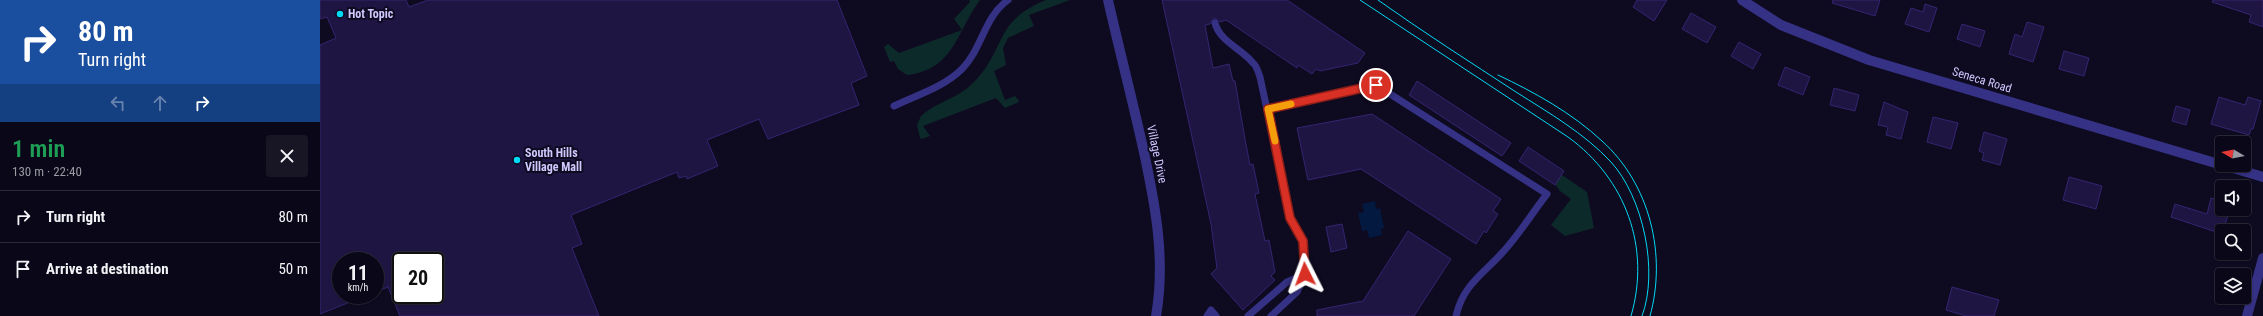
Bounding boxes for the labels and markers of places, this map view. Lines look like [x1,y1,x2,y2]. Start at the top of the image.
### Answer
place label: Hot Topic [348,7,394,21]
marker: Hot Topic [335,9,345,19]
pin [1359,68,1393,102]
place label: South Hills Village Mall [525,146,582,174]
marker: South Hills Village Mall [512,155,522,165]

